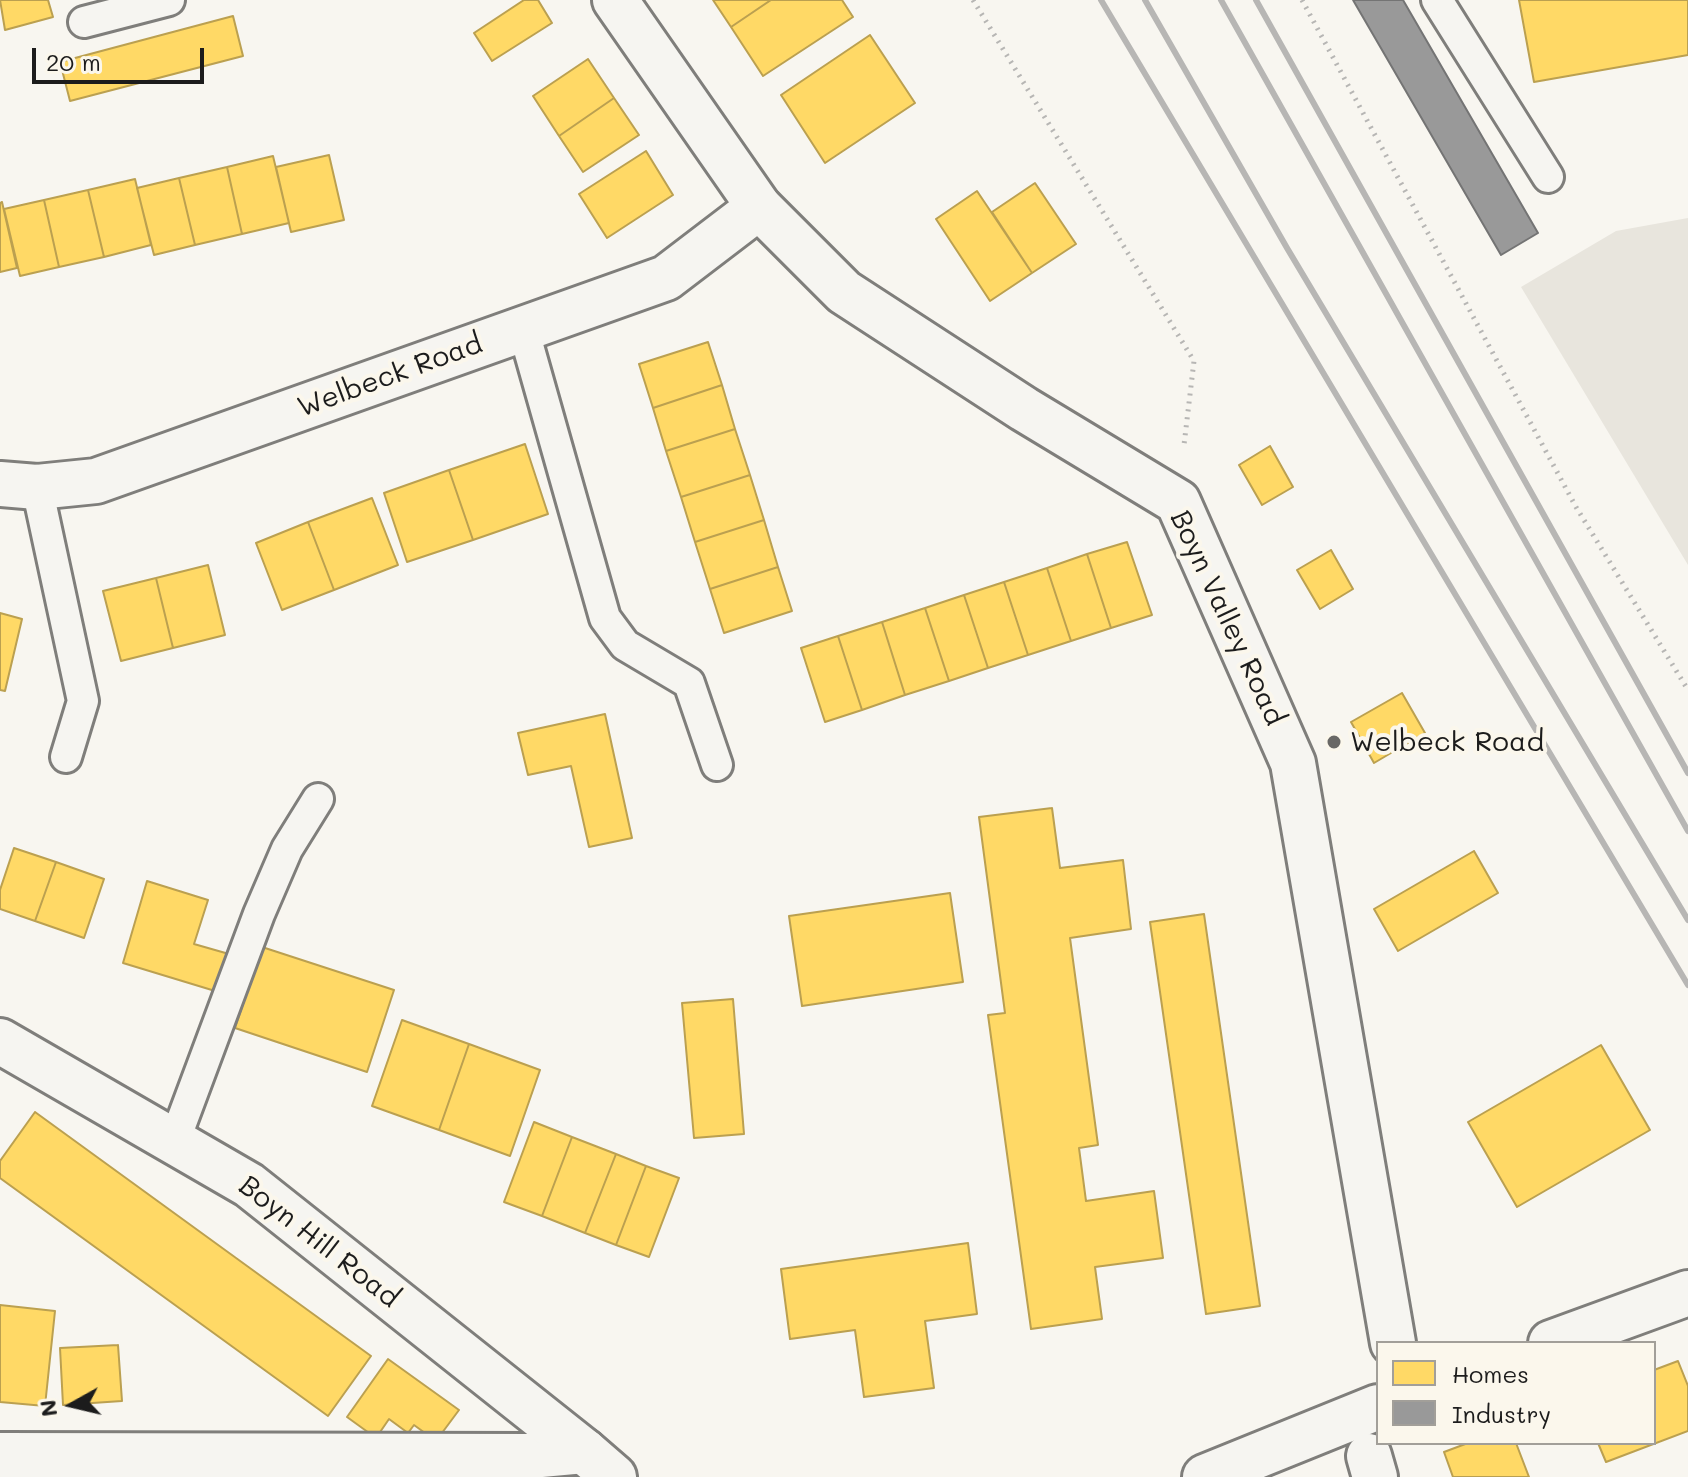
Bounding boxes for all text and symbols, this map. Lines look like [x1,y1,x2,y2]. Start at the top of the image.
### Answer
scale bar [36,32,208,82]
text: 20 m [46,46,101,77]
street label: Welbeck Road [293,327,487,425]
street label: Boyn Valley Road [1162,505,1292,731]
place label: Welbeck Road [1350,725,1544,759]
marker: Welbeck Road [1325,733,1343,751]
street label: Boyn Hill Road [232,1169,406,1315]
legend [1376,1341,1656,1445]
text: Homes [1452,1358,1529,1389]
north arrow [32,1365,112,1445]
text: N [32,1398,63,1419]
text: Industry [1452,1398,1551,1429]

